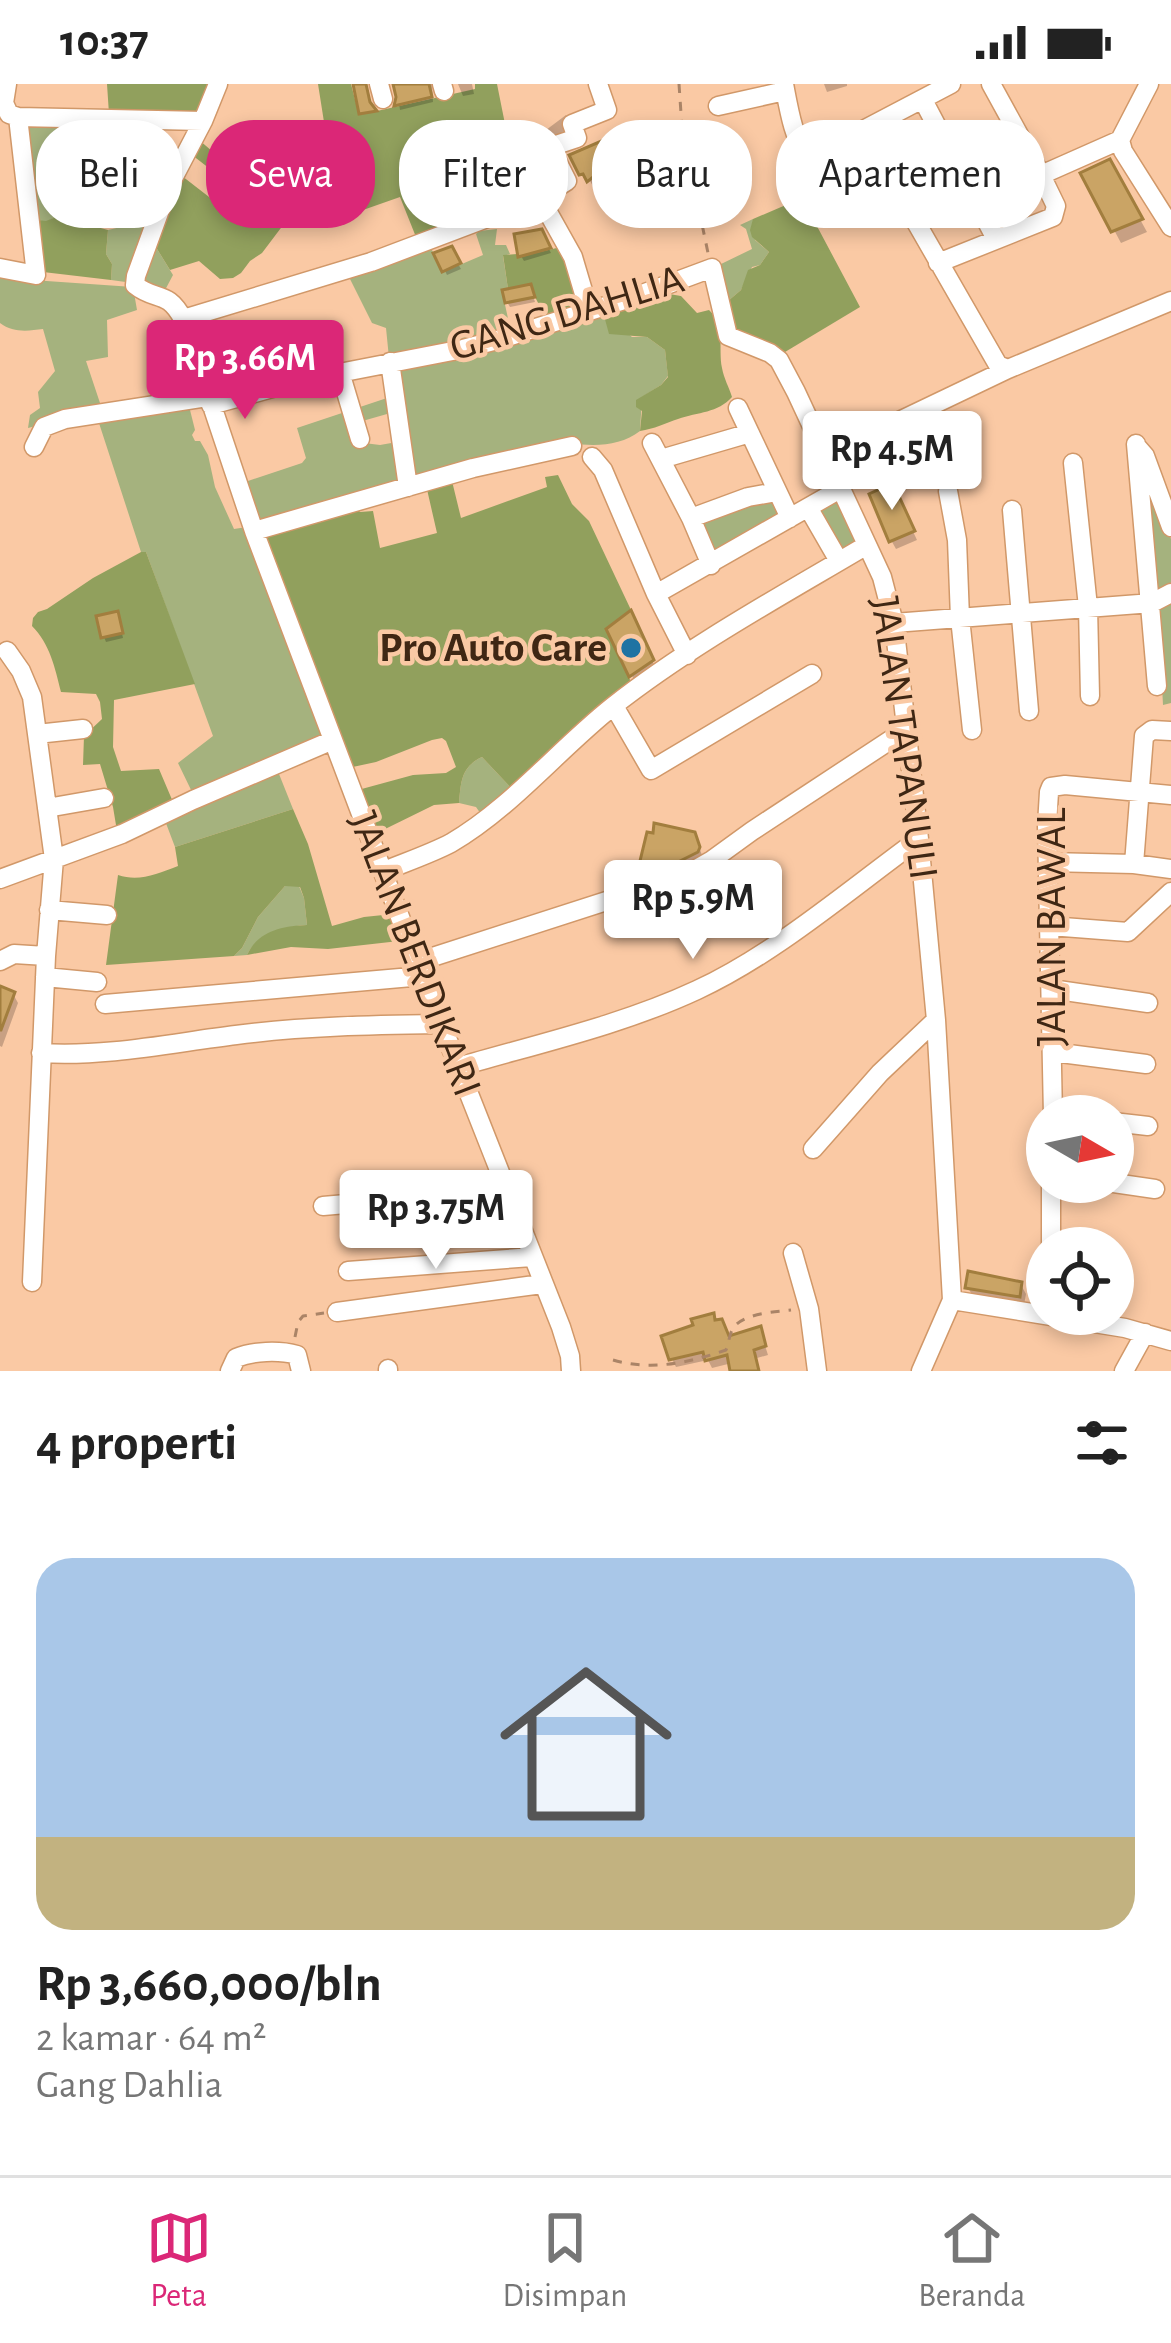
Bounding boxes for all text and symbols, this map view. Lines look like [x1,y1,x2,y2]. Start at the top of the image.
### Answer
text: 10:37 [60,19,149,64]
chip: Beli [36,120,182,228]
chip: Sewa [206,120,375,228]
chip: Filter [399,120,568,228]
chip: Baru [592,120,752,228]
chip: Apartemen [776,120,1045,228]
street label: GANG DAHLIA [445,258,689,368]
pin: Rp 3.66M [121,320,369,422]
text: Rp 3.66M [174,339,316,378]
pin: Rp 4.5M [781,411,1003,513]
text: Rp 4.5M [830,430,954,469]
street label: JALAN TAPANULI [863,594,945,882]
place label: Pro Auto Care [379,627,607,669]
marker: Pro Auto Care [618,635,644,661]
street label: JALAN BERDIKARI [341,806,489,1102]
street label: JALAN BAWAL [1031,807,1073,1046]
pin: Rp 5.9M [582,860,804,962]
text: Rp 5.9M [631,879,755,918]
north arrow [1026,1095,1134,1203]
map controls [1026,1095,1134,1335]
pin: Rp 3.75M [312,1170,560,1272]
text: Rp 3.75M [367,1189,505,1228]
button: locate [1026,1227,1134,1335]
icon: filters [1069,1410,1135,1476]
text: 4 properti [36,1418,237,1469]
icon: home [478,1636,694,1852]
text: Rp 3,660,000/bln [36,1959,382,2010]
text: 2 kamar · 64 m² [36,2019,266,2058]
text: Gang Dahlia [36,2066,223,2105]
tab: Peta [146,2205,212,2317]
tab: Disimpan [503,2205,627,2317]
tab: Beranda [918,2205,1025,2317]

